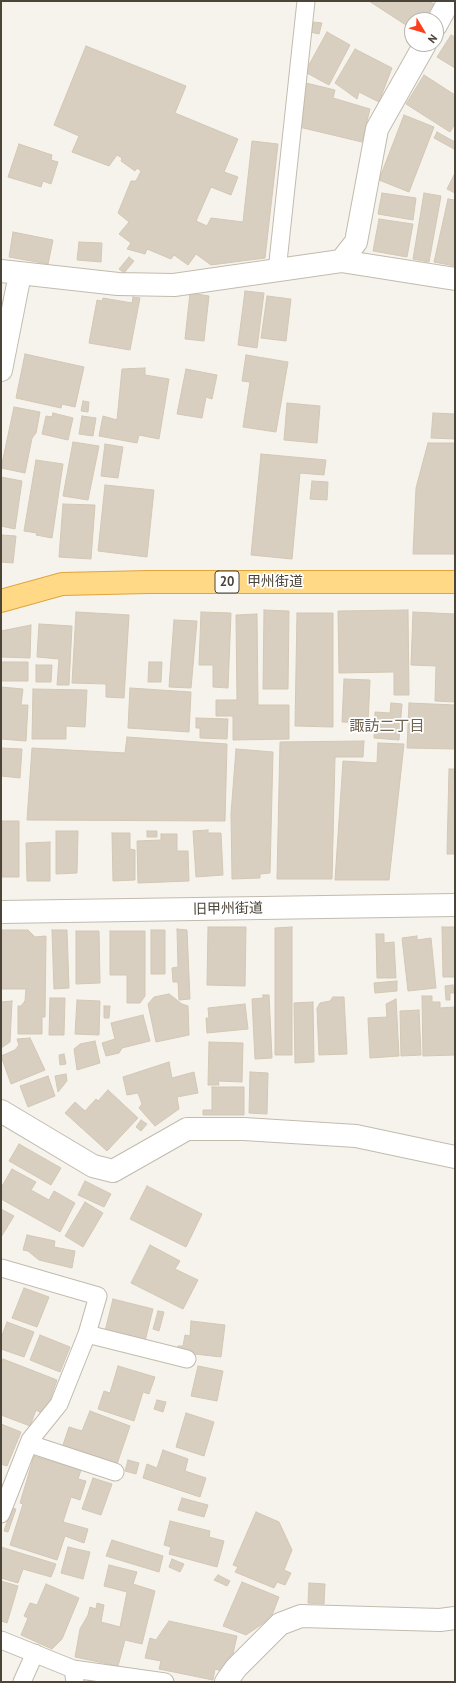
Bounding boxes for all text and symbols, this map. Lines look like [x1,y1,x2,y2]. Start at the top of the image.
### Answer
north arrow [404,12,444,52]
text: N [425,32,440,46]
road number: 20 [215,571,239,593]
street label: 甲州街道 [247,574,303,590]
district label: 諏訪二丁目 [350,718,424,736]
street label: 旧甲州街道 [193,900,263,918]

